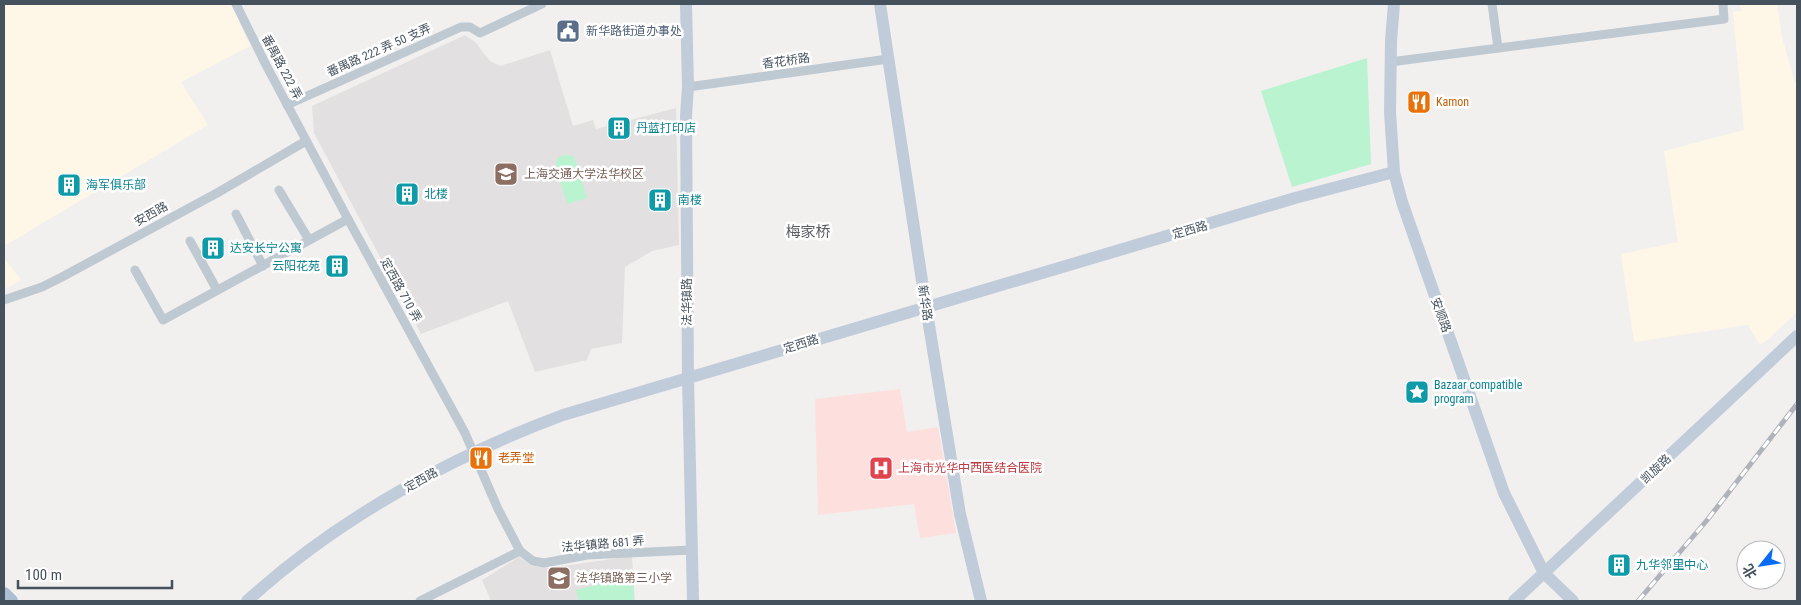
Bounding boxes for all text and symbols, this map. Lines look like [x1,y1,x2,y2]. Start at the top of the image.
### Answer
public building icon: 新华路街道办事处 [555,18,581,44]
street label: 番禺路 222 弄 50 支弄 [325,21,433,79]
place label: 新华路街道办事处 [586,24,682,38]
street label: 番禺路 222 弄 [259,32,305,102]
street label: 香花桥路 [761,51,811,71]
restaurant icon: Kamon [1406,89,1432,115]
place label: Kamon [1436,95,1469,109]
building icon: 丹蓝打印店 [606,115,632,141]
place label: 丹蓝打印店 [636,121,696,135]
school or university icon: 上海交通大学法华校区 [493,161,519,187]
place label: 上海交通大学法华校区 [524,167,644,181]
building icon: 海军俱乐部 [56,172,82,198]
place label: 海军俱乐部 [86,178,146,192]
building icon: 北楼 [394,181,420,207]
place label: 北楼 [424,187,448,201]
building icon: 南楼 [647,187,673,213]
place label: 南楼 [678,193,702,207]
street label: 安西路 [132,199,170,229]
street label: 定西路 [1171,218,1209,242]
district label: 梅家桥 [785,223,831,241]
building icon: 达安长宁公寓 [200,235,226,261]
place label: 达安长宁公寓 [230,241,302,255]
building icon: 云阳花苑 [324,253,350,279]
street label: 定西路 710 弄 [378,255,424,325]
place label: 云阳花苑 [272,259,320,273]
street label: 法华镇路 [680,278,694,326]
street label: 新华路 [915,284,935,322]
street label: 安顺路 [1428,296,1454,334]
street label: 定西路 [782,332,820,356]
place label: Bazaar compatible program [1434,378,1523,406]
place icon: Bazaar compatible program [1404,379,1430,405]
restaurant icon: 老弄堂 [468,445,494,471]
place label: 老弄堂 [498,451,534,465]
street label: 凯旋路 [1638,452,1674,486]
hospital icon: 上海市光华中西医结合医院 [868,455,894,481]
place label: 上海市光华中西医结合医院 [898,461,1042,475]
street label: 定西路 [402,465,440,495]
street label: 法华镇路 681 弄 [561,533,645,555]
north arrow [1736,540,1786,590]
building icon: 九华邻里中心 [1606,552,1632,578]
scale bar [18,558,171,590]
place label: 九华邻里中心 [1636,558,1708,572]
text: 北 [1739,561,1760,582]
school or university icon: 法华镇路第三小学 [546,565,572,591]
text: 100 m [25,566,62,584]
place label: 法华镇路第三小学 [576,571,672,585]

